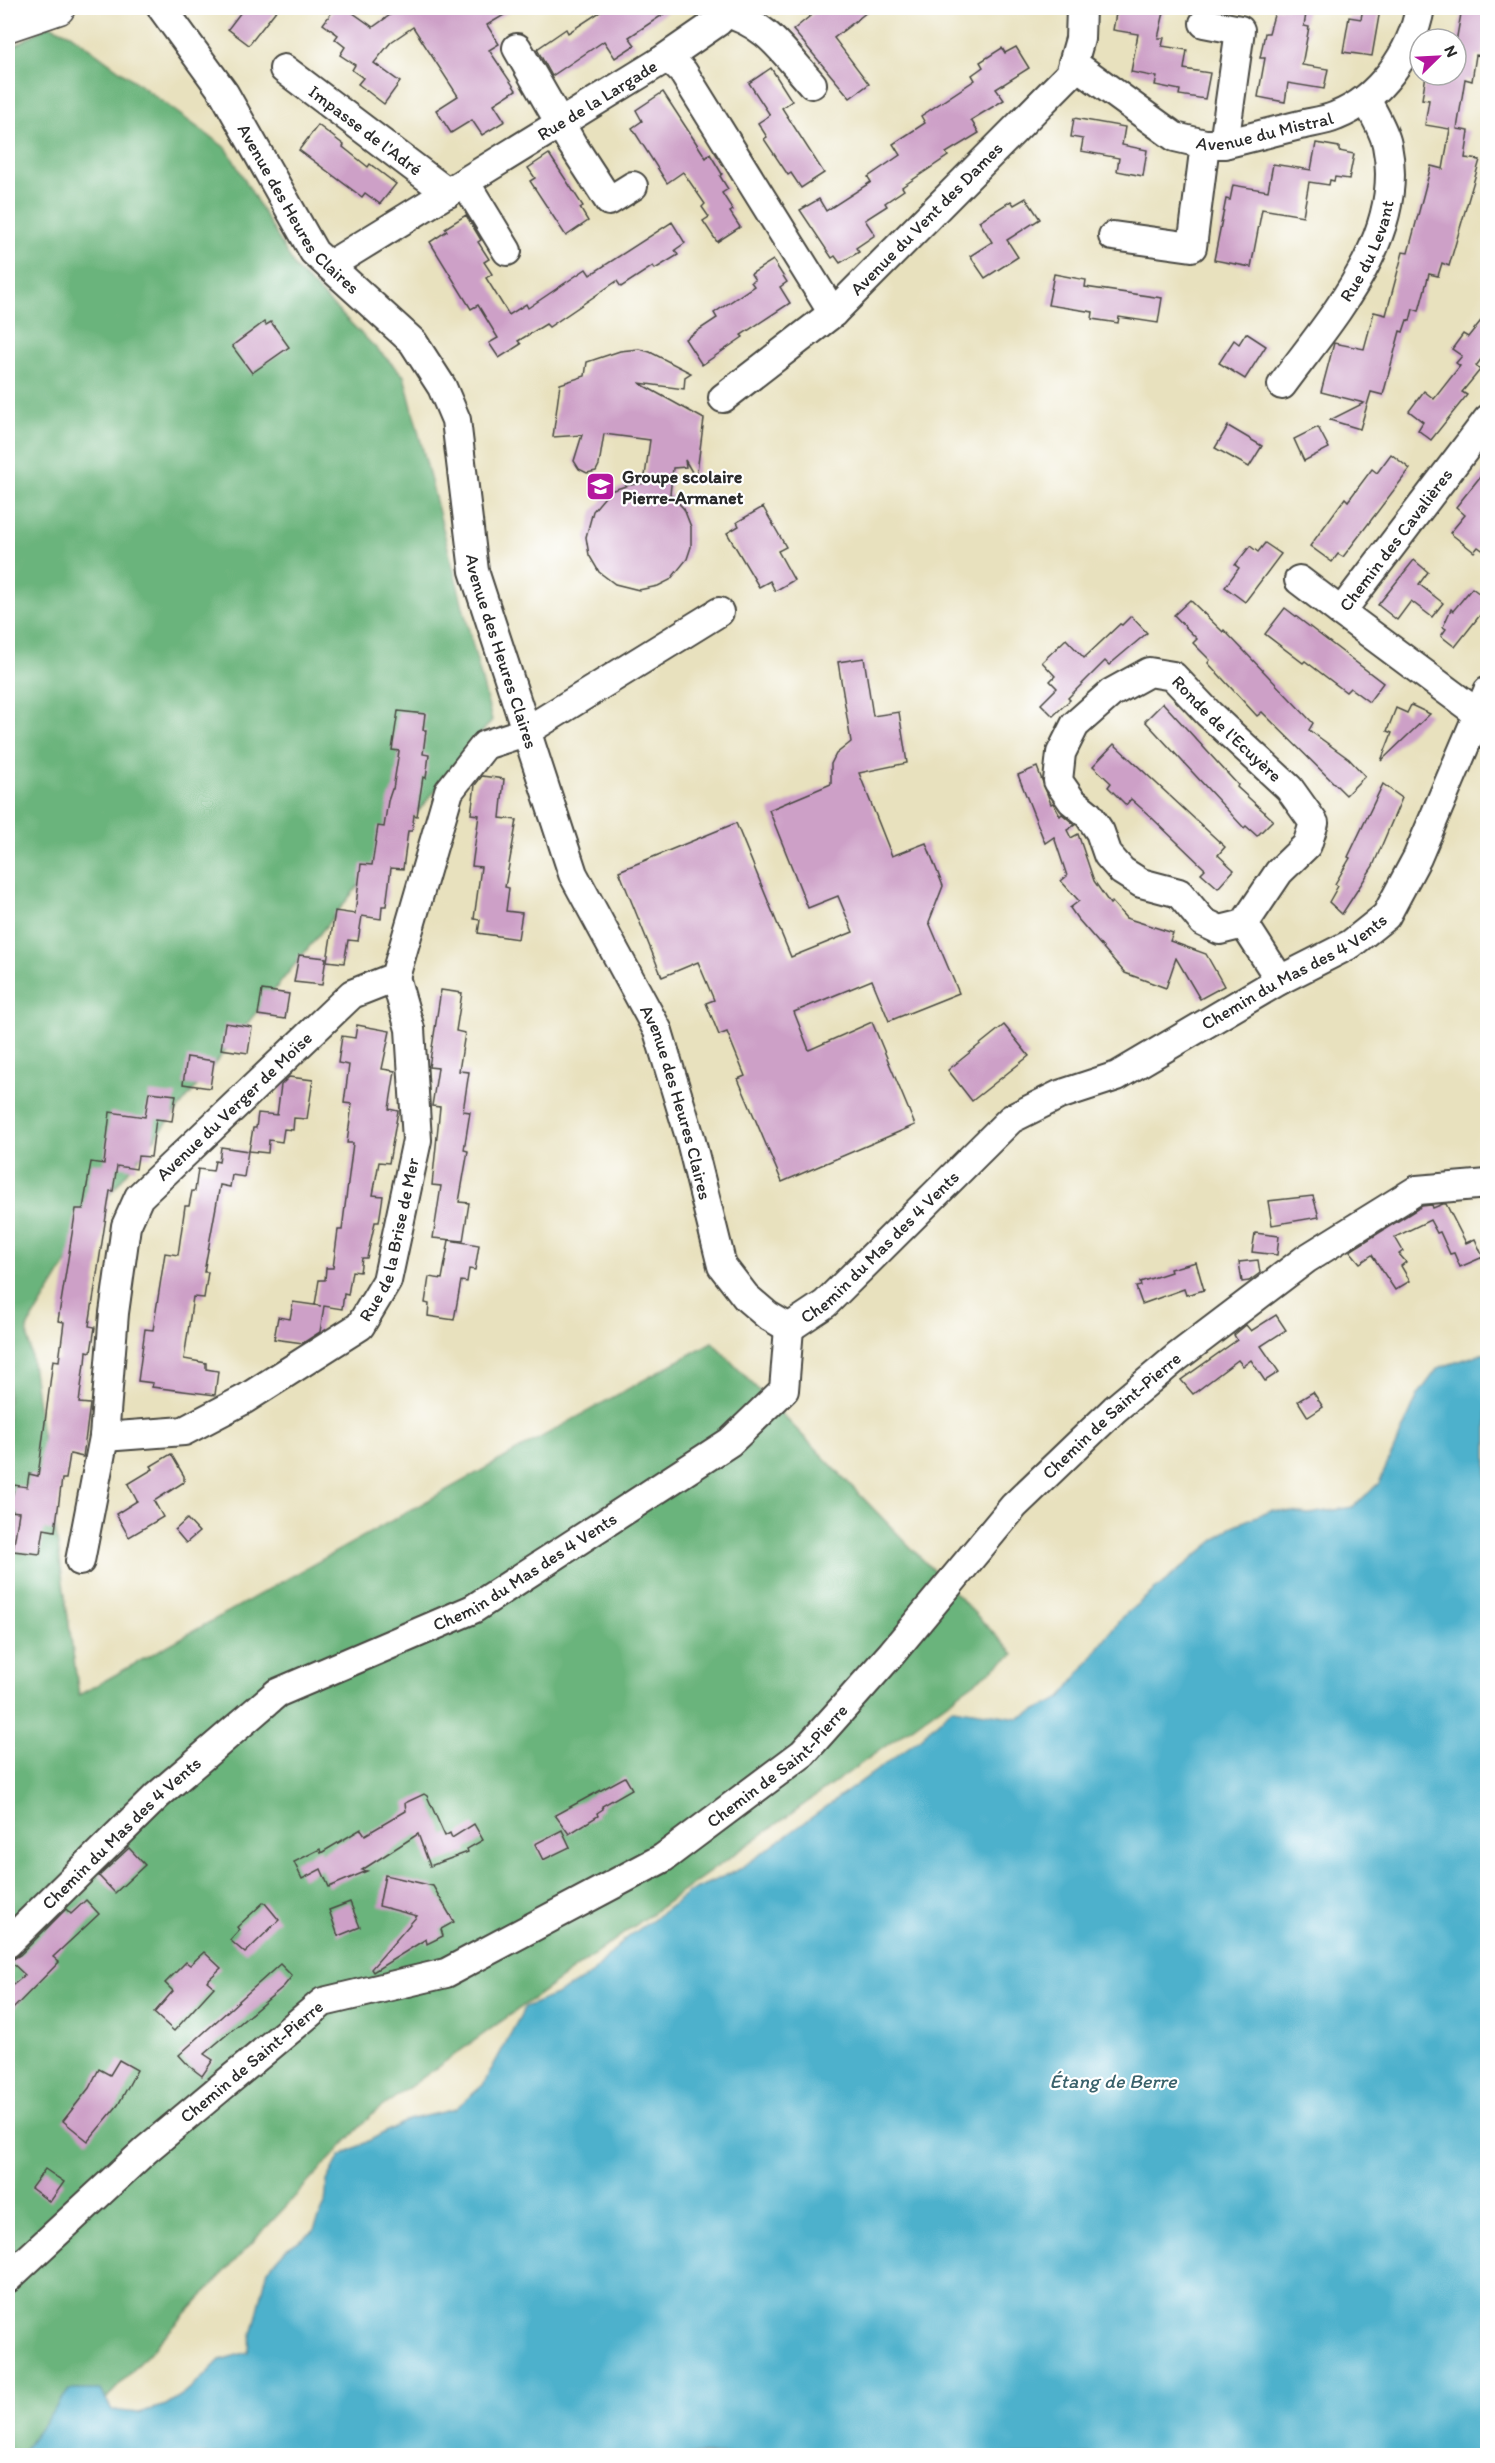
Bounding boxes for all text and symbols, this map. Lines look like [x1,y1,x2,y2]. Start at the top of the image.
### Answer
north arrow [1408,27,1468,87]
text: N [1440,42,1462,60]
street label: Rue de la Largade [533,55,661,145]
street label: Impasse de l'Adré [304,81,426,180]
street label: Avenue du Mistral [1194,107,1336,156]
street label: Avenue des Heures Claires [233,120,364,299]
street label: Avenue du Vent des Dames [846,137,1007,300]
street label: Rue du Levant [1335,198,1399,306]
street label: Chemin des Cavalières [1334,464,1457,616]
place label: Groupe scolaire Pierre-Armanet [622,466,744,509]
school or university icon: Groupe scolaire Pierre-Armanet [585,471,617,503]
street label: Avenue des Heures Claires [461,553,542,752]
street label: Ronde de l'Ecuyère [1167,671,1286,787]
street label: Chemin du Mas des 4 Vents [1197,909,1391,1035]
street label: Avenue des Heures Claires [635,1001,716,1202]
street label: Avenue du Verger de Moïse [152,1027,317,1185]
street label: Rue de la Brise de Mer [354,1155,424,1326]
street label: Chemin du Mas des 4 Vents [796,1166,964,1328]
street label: Chemin de Saint-Pierre [1038,1347,1186,1484]
street label: Chemin du Mas des 4 Vents [429,1508,621,1636]
street label: Chemin de Saint-Pierre [702,1699,852,1832]
street label: Chemin du Mas des 4 Vents [37,1752,206,1914]
street label: Chemin de Saint-Pierre [176,1996,328,2128]
water label: Étang de Berre [1049,2069,1178,2093]

